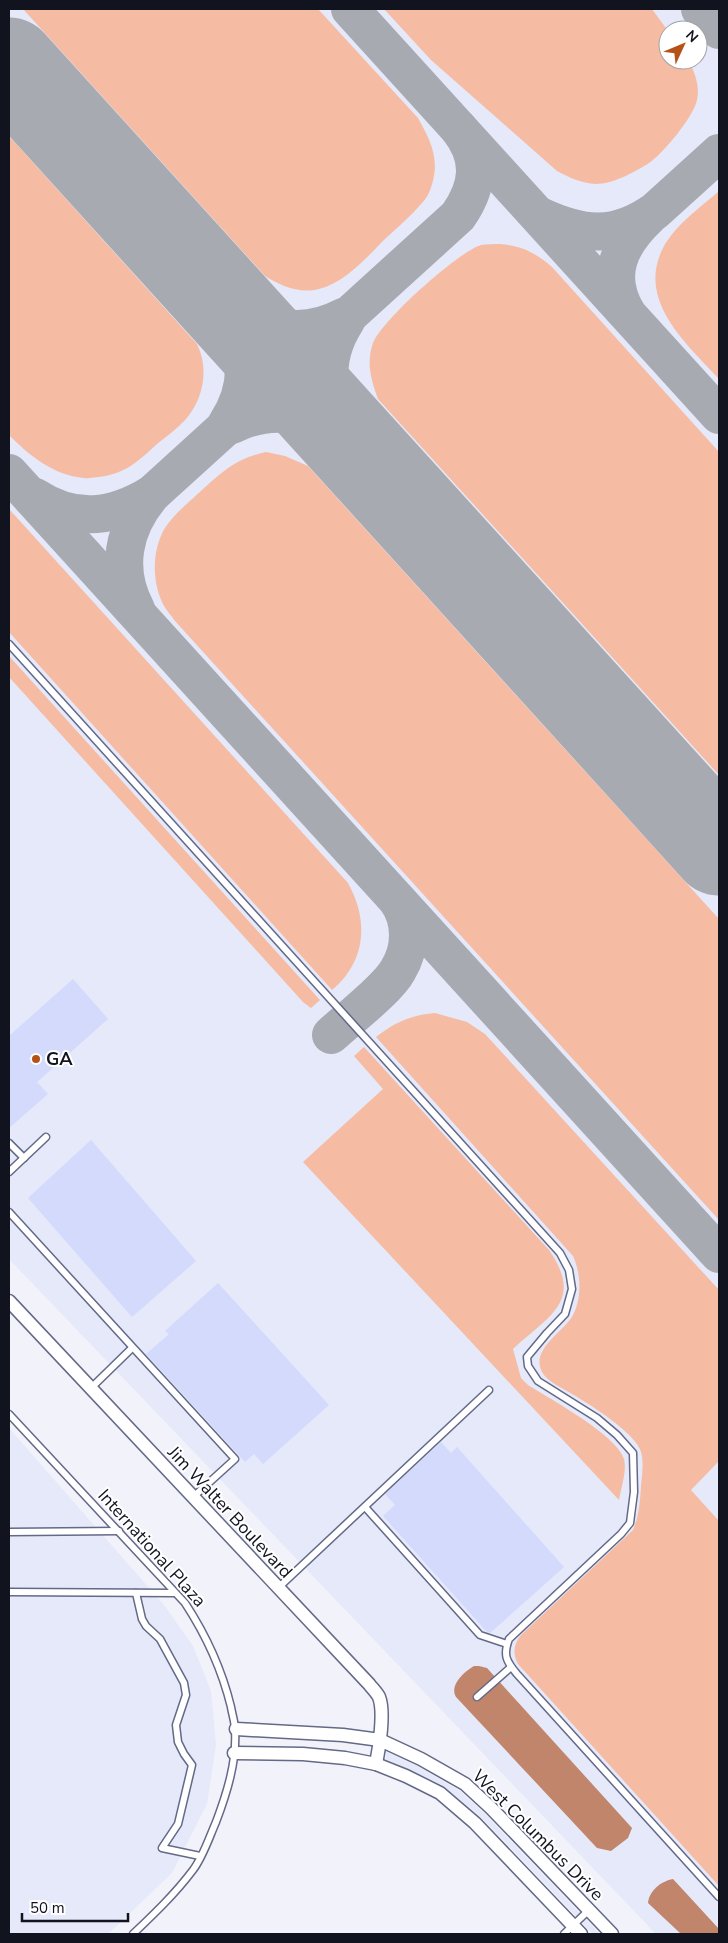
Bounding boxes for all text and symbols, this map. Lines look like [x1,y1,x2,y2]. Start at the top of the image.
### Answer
north arrow [658,20,708,70]
text: N [682,26,702,47]
place label: GA [46,1047,73,1071]
marker: GA [30,1053,42,1065]
street label: Jim Walter Boulevard [162,1440,298,1583]
street label: International Plaza [93,1484,211,1612]
street label: West Columbus Drive [467,1764,609,1906]
scale bar [22,1890,129,1922]
text: 50 m [30,1898,65,1918]

